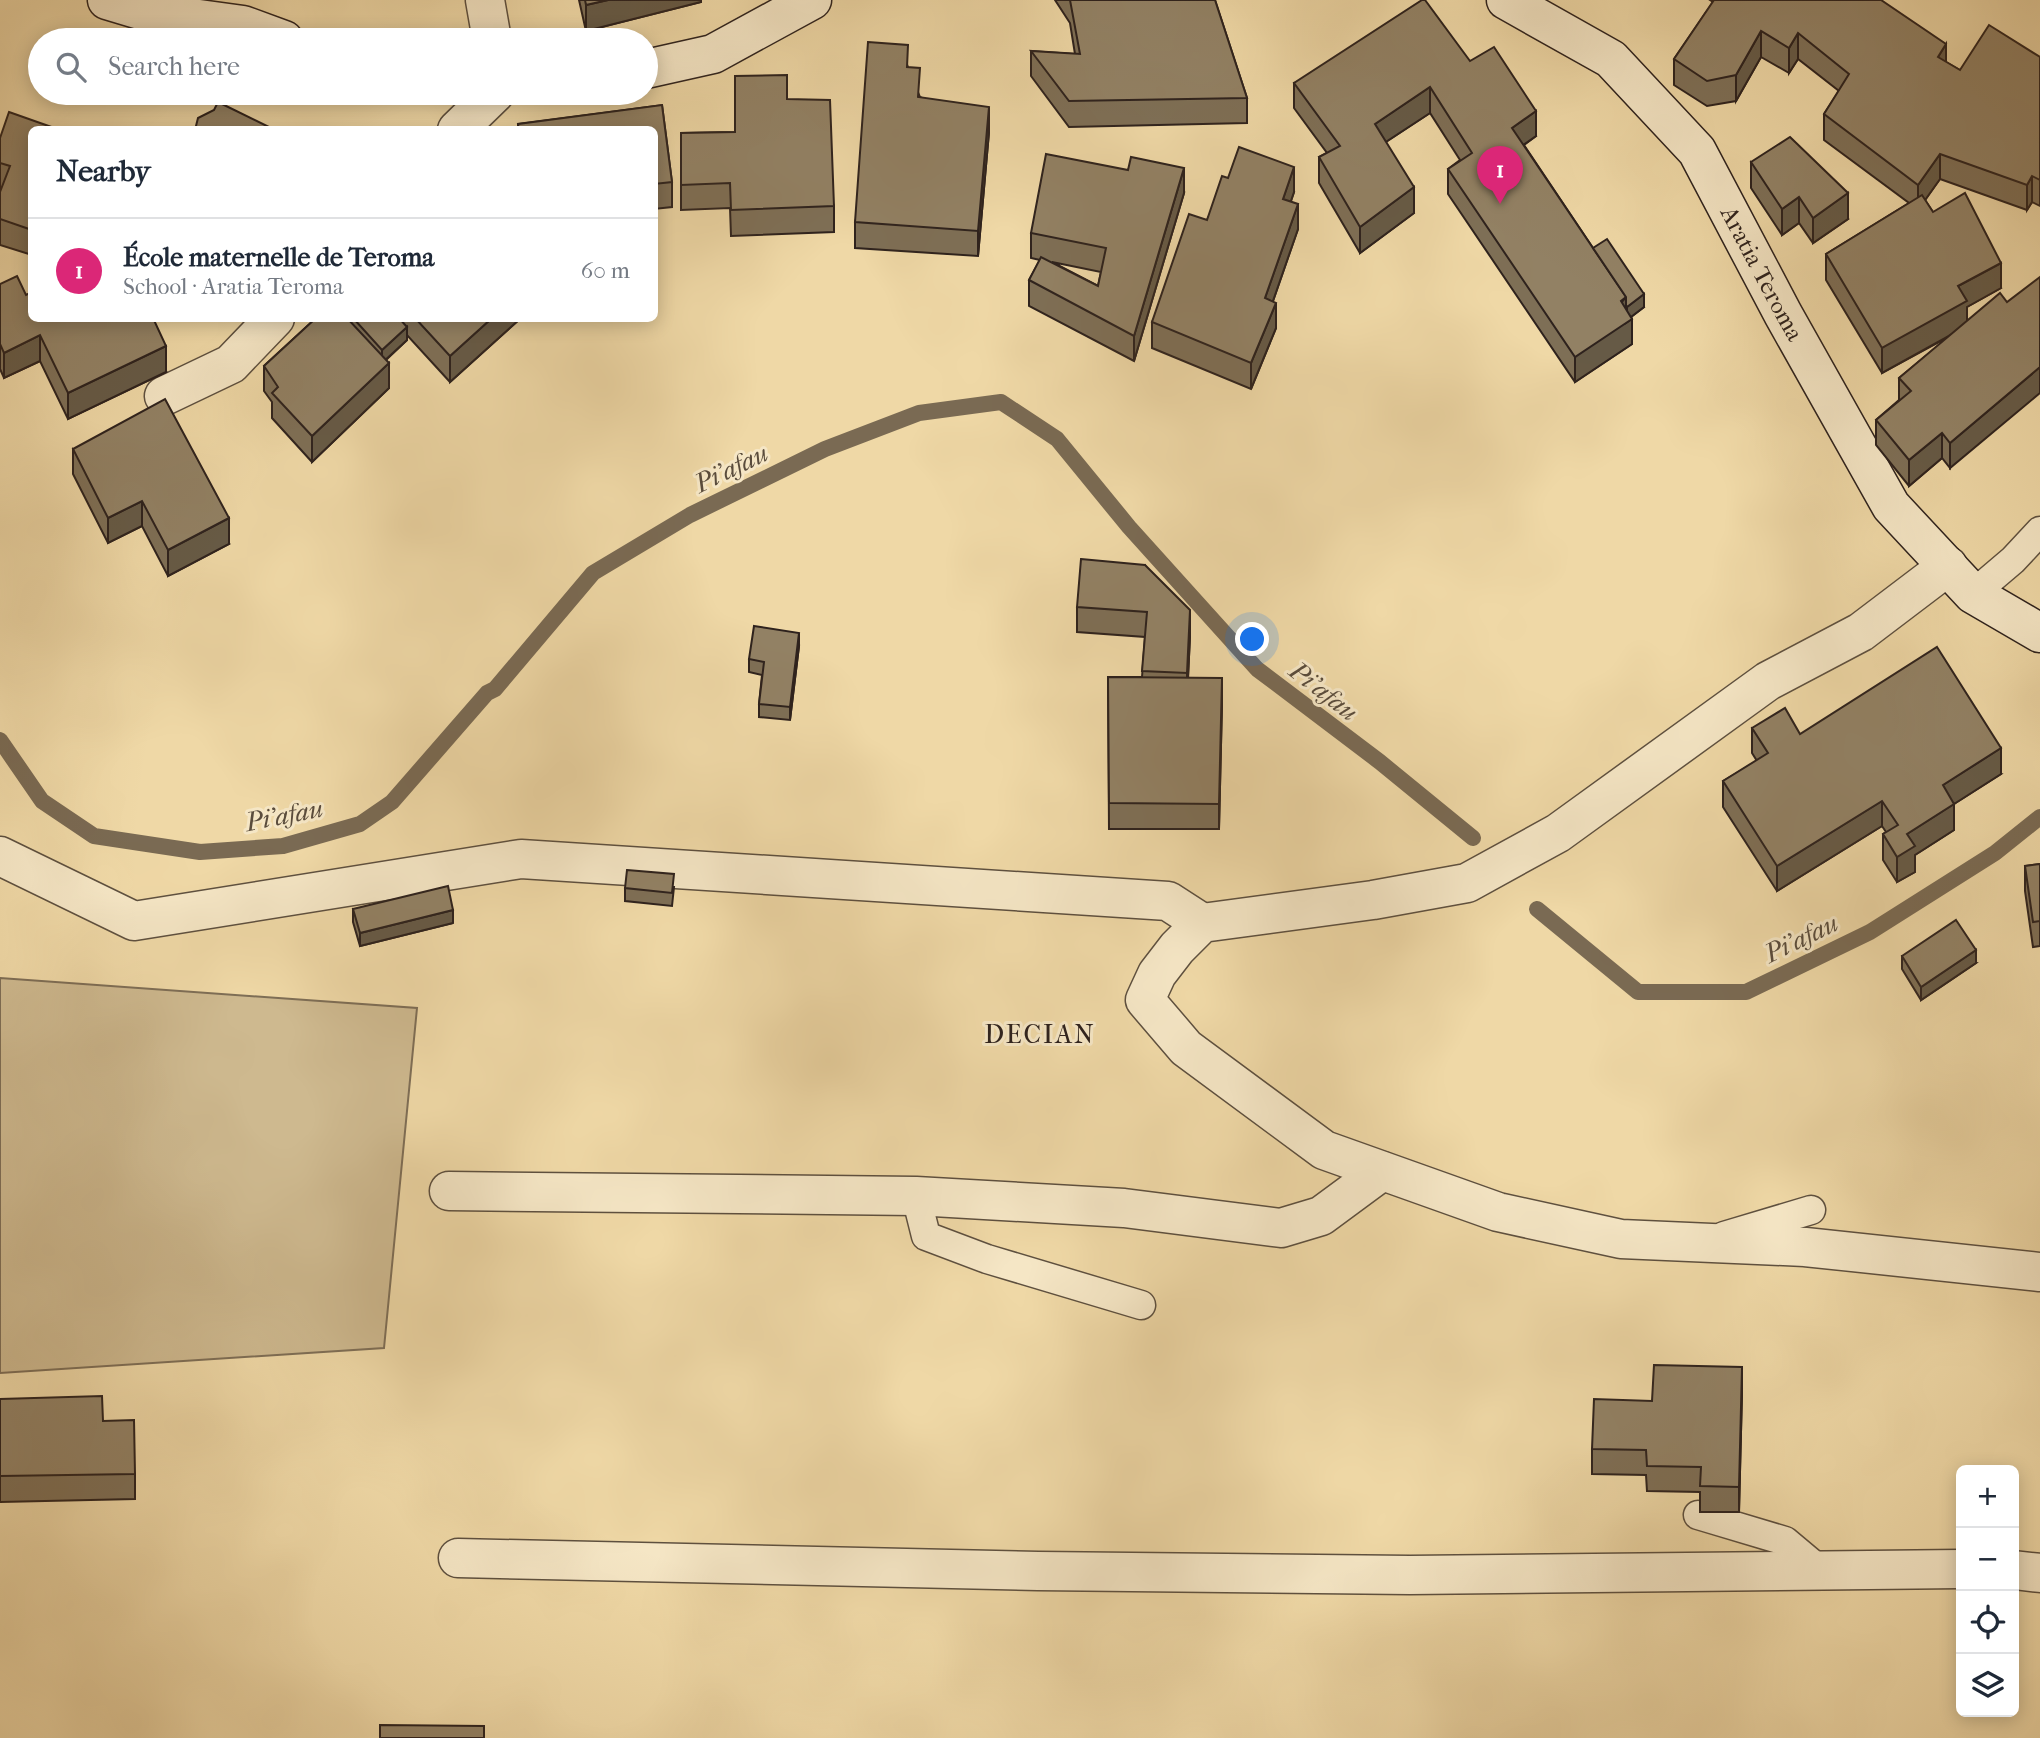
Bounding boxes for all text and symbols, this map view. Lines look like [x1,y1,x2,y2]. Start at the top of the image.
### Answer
search box [28,28,658,105]
icon: search [52,48,90,86]
text: Search here [108,51,240,82]
pin: 1 [1477,146,1523,204]
text: Nearby [56,154,151,189]
street label: Aratia Teroma [1714,201,1810,346]
text: École maternelle de Teroma [123,242,434,273]
text: 1 [75,257,83,284]
text: 60 m [581,257,630,284]
text: School · Aratia Teroma [123,273,344,300]
water label: Pi'afau [688,437,773,500]
your location [1235,622,1269,656]
water label: Pi'afau [1283,654,1364,728]
water label: Pi'afau [242,793,325,838]
water label: Pi'afau [1758,907,1843,970]
district label: DECIAN [984,1019,1096,1050]
map controls [1956,1465,2019,1717]
button: + [1956,1465,2019,1528]
button: − [1956,1528,2019,1591]
button: locate [1956,1591,2019,1654]
button: layers [1956,1654,2019,1717]

